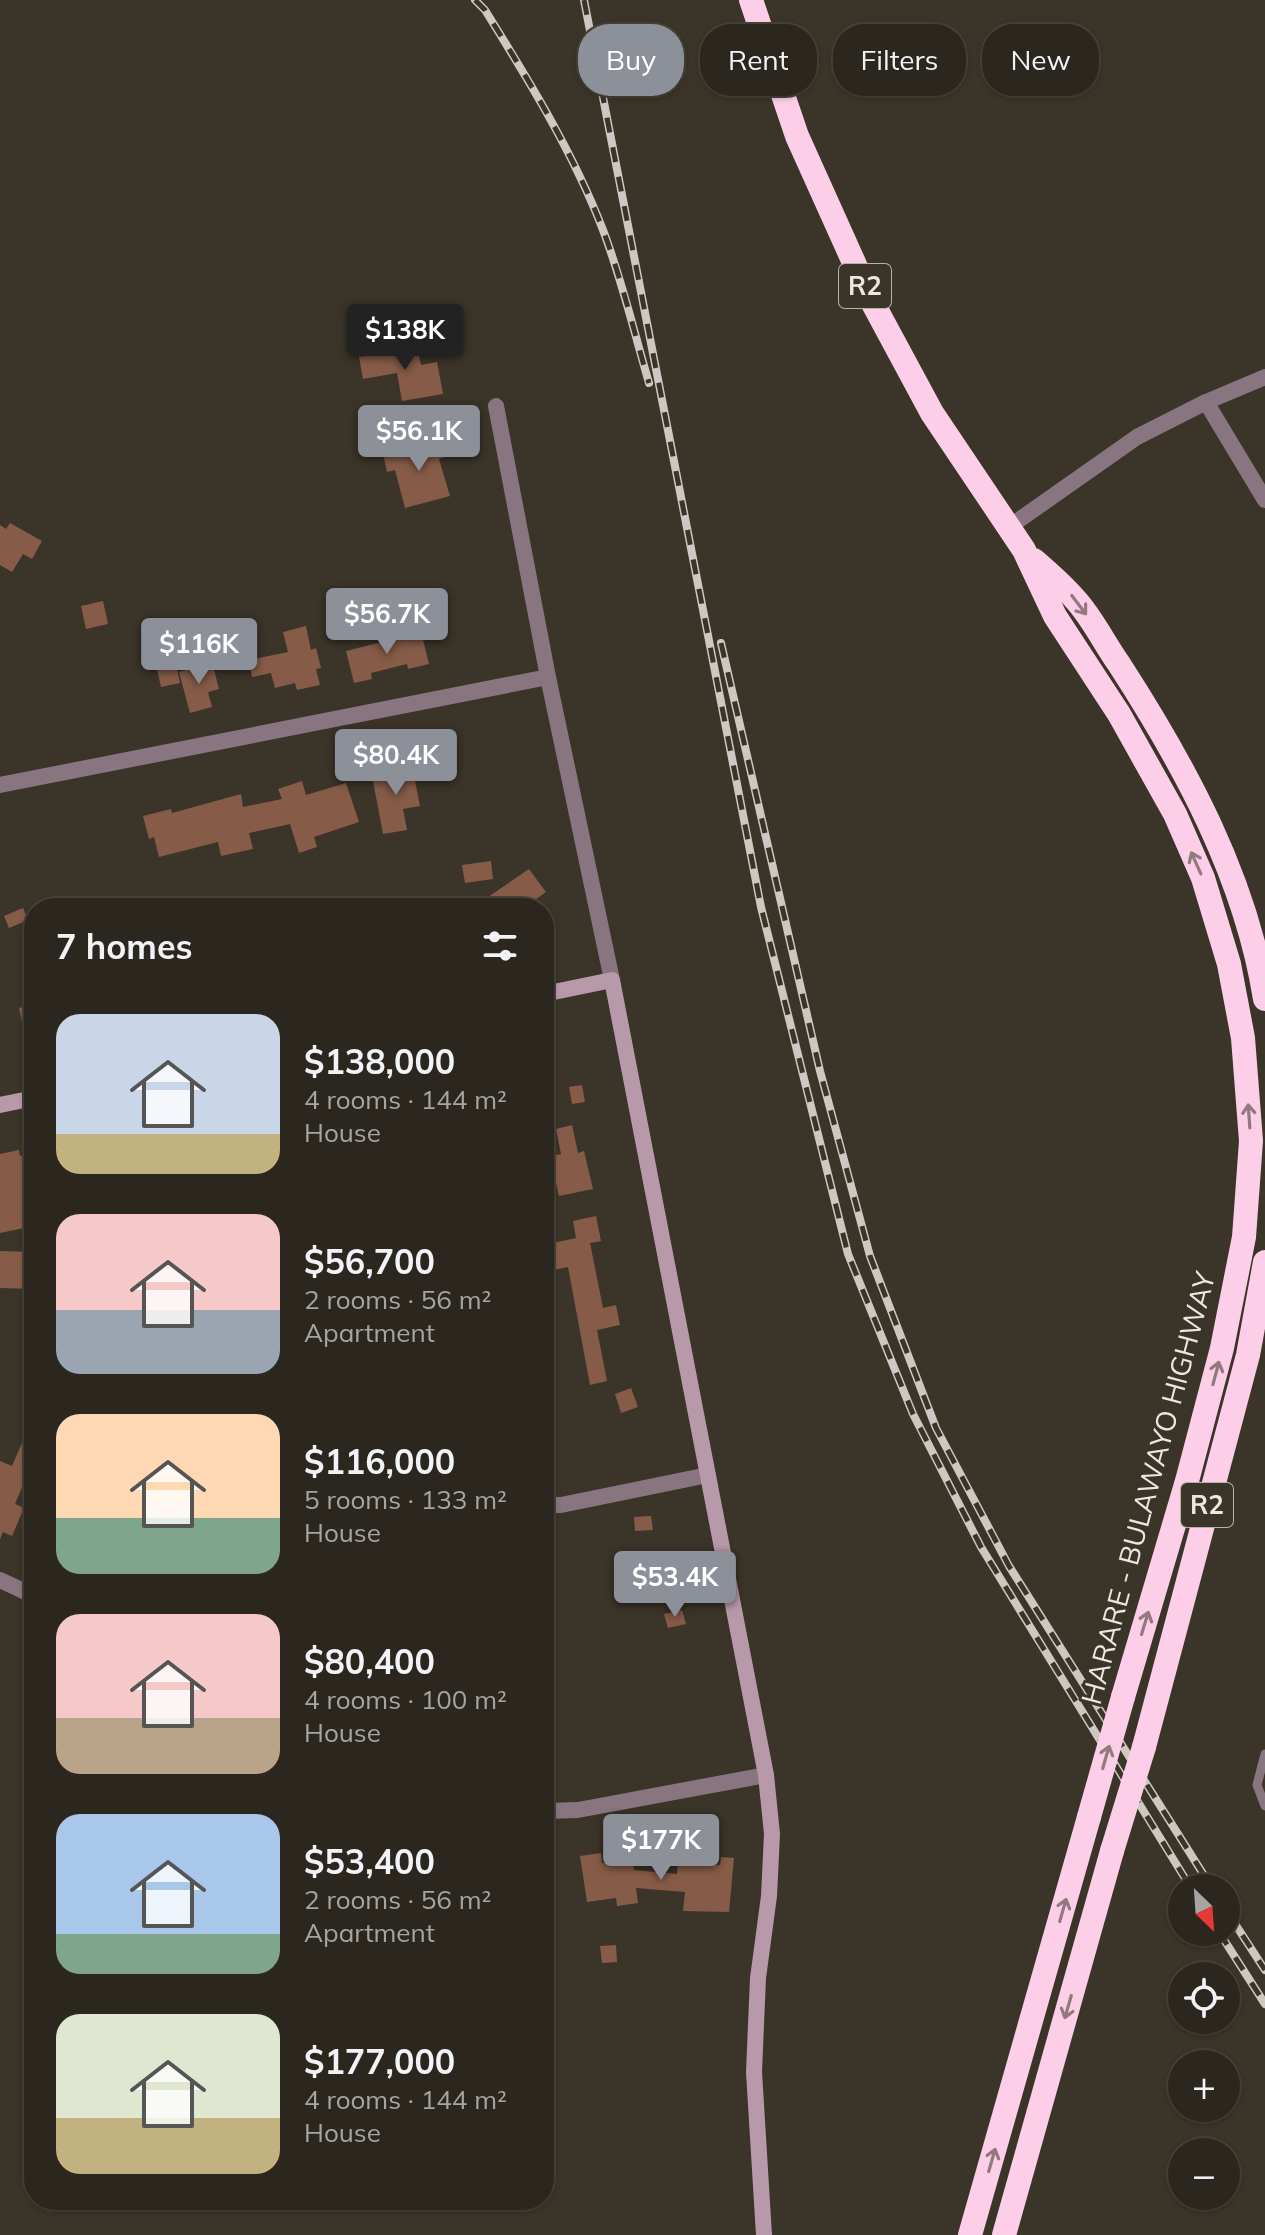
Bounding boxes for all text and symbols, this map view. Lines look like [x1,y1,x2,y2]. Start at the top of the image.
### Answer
chip: Buy [578,24,684,96]
chip: Rent [700,24,817,96]
chip: Filters [833,24,966,96]
chip: New [982,24,1099,96]
road number: R2 [839,264,891,308]
pin: $138K [349,304,461,372]
text: $138K [365,313,445,346]
pin: $56.1K [354,405,484,473]
text: $56.1K [376,414,462,447]
pin: $56.7K [322,588,452,656]
one-way arrow [1070,594,1087,615]
text: $56.7K [344,597,430,630]
pin: $116K [143,618,255,686]
text: $116K [159,627,239,660]
pin: $80.4K [331,729,461,797]
text: $80.4K [353,738,439,771]
one-way arrow [1188,851,1203,875]
icon: filters [478,924,522,968]
text: 7 homes [56,925,193,968]
text: $138,000 [304,1040,455,1083]
icon: home [120,1046,216,1142]
text: 4 rooms · 144 m² [304,1083,507,1116]
one-way arrow [1241,1103,1256,1130]
text: House [304,1116,381,1149]
text: $56,700 [304,1240,435,1283]
icon: home [120,1246,216,1342]
street label: HARARE - BULAWAYO HIGHWAY [1073,1267,1222,1708]
text: 2 rooms · 56 m² [304,1283,491,1316]
text: Apartment [304,1316,435,1349]
one-way arrow [1209,1360,1224,1386]
text: $116,000 [304,1440,455,1483]
icon: home [120,1446,216,1542]
text: 5 rooms · 133 m² [304,1483,507,1516]
road number: R2 [1181,1483,1233,1527]
text: House [304,1516,381,1549]
pin: $53.4K [610,1551,740,1619]
text: $53.4K [632,1560,718,1593]
one-way arrow [1138,1610,1153,1636]
text: $80,400 [304,1640,435,1683]
icon: home [120,1646,216,1742]
text: 4 rooms · 100 m² [304,1683,507,1716]
text: House [304,1716,381,1749]
one-way arrow [1099,1745,1114,1771]
pin: $177K [605,1814,717,1882]
text: $177K [621,1823,701,1856]
text: $53,400 [304,1840,435,1883]
icon: home [120,1846,216,1942]
north arrow [1168,1874,1240,1946]
map controls [1168,1874,1240,2210]
text: 2 rooms · 56 m² [304,1883,491,1916]
one-way arrow [1056,1897,1071,1923]
text: Apartment [304,1916,435,1949]
button: locate [1168,1962,1240,2034]
one-way arrow [1060,1994,1075,2020]
text: $177,000 [304,2040,455,2083]
icon: home [120,2046,216,2142]
button: + [1168,2050,1240,2122]
text: 4 rooms · 144 m² [304,2083,507,2116]
text: House [304,2116,381,2149]
button: − [1168,2138,1240,2210]
one-way arrow [985,2148,1000,2173]

